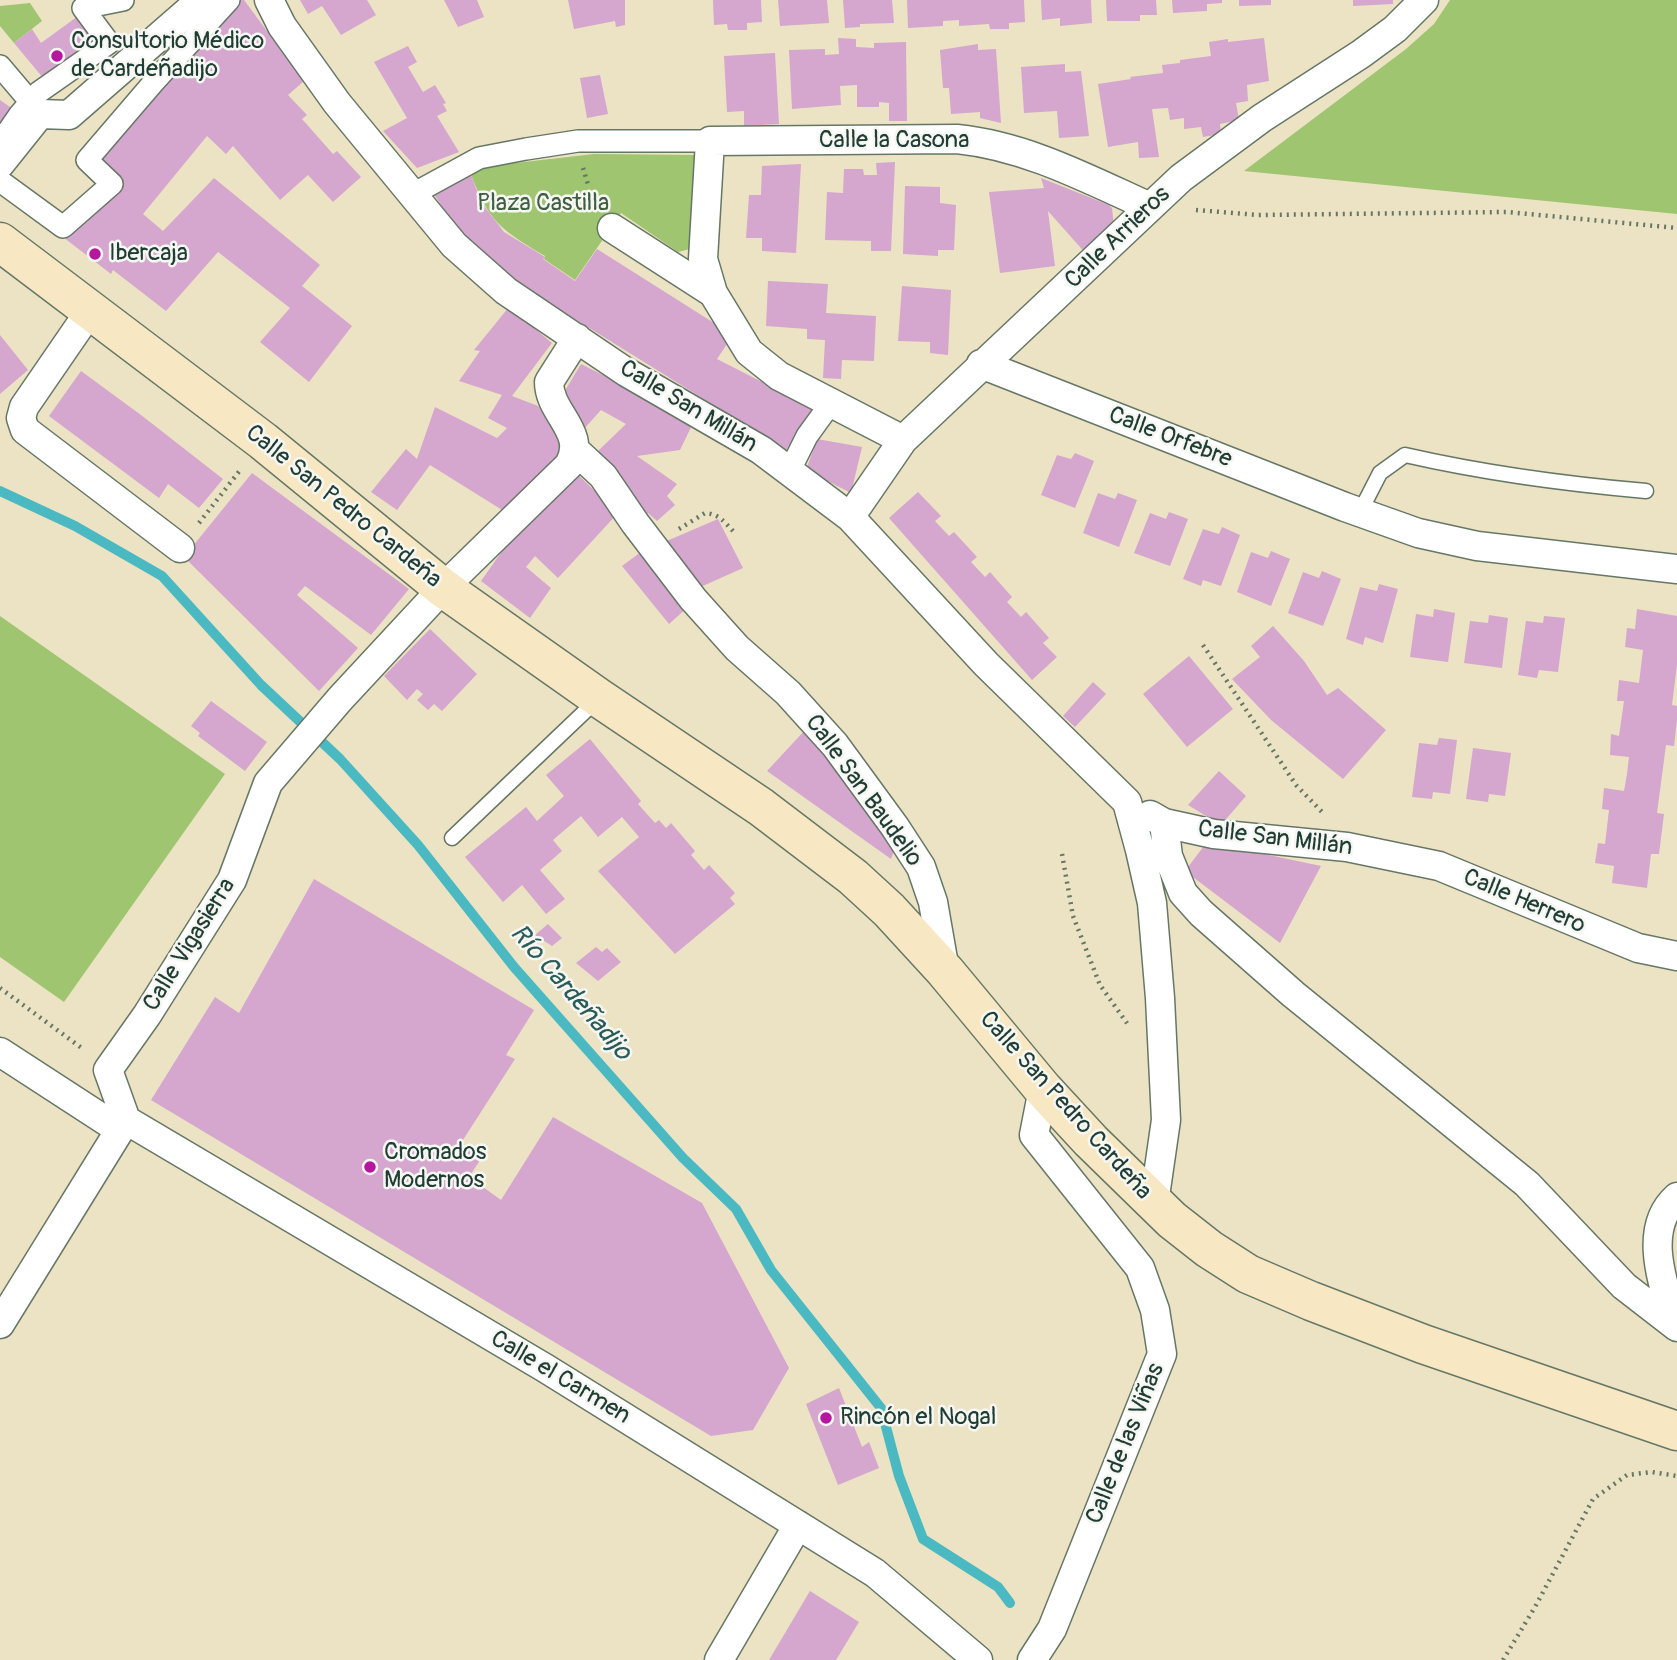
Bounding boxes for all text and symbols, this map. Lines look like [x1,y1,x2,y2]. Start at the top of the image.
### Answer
place label: Consultorio Médico de Cardeñadijo [71,28,264,84]
marker: Consultorio Médico de Cardeñadijo [49,48,65,64]
street label: Calle la Casona [819,127,969,155]
street label: Calle Arrieros [1059,181,1177,295]
park label: Plaza Castilla [477,190,609,218]
place label: Ibercaja [109,240,188,268]
marker: Ibercaja [87,246,103,262]
street label: Calle San Millán [614,355,762,459]
street label: Calle Orfebre [1104,401,1236,475]
street label: Calle San Pedro Cardeña [239,419,447,595]
street label: Calle San Baudelio [798,709,928,873]
street label: Calle San Millán [1196,815,1354,863]
street label: Calle Herrero [1459,863,1589,941]
street label: Calle Vigasierra [138,873,242,1017]
water label: Río Cardeñadijo [503,919,637,1067]
street label: Calle San Pedro Cardeña [973,1006,1157,1206]
place label: Cromados Modernos [384,1139,486,1195]
marker: Cromados Modernos [362,1159,378,1175]
street label: Calle el Carmen [485,1325,635,1431]
street label: Calle de las Viñas [1081,1359,1171,1529]
place label: Rincón el Nogal [840,1404,996,1432]
marker: Rincón el Nogal [818,1410,834,1426]

